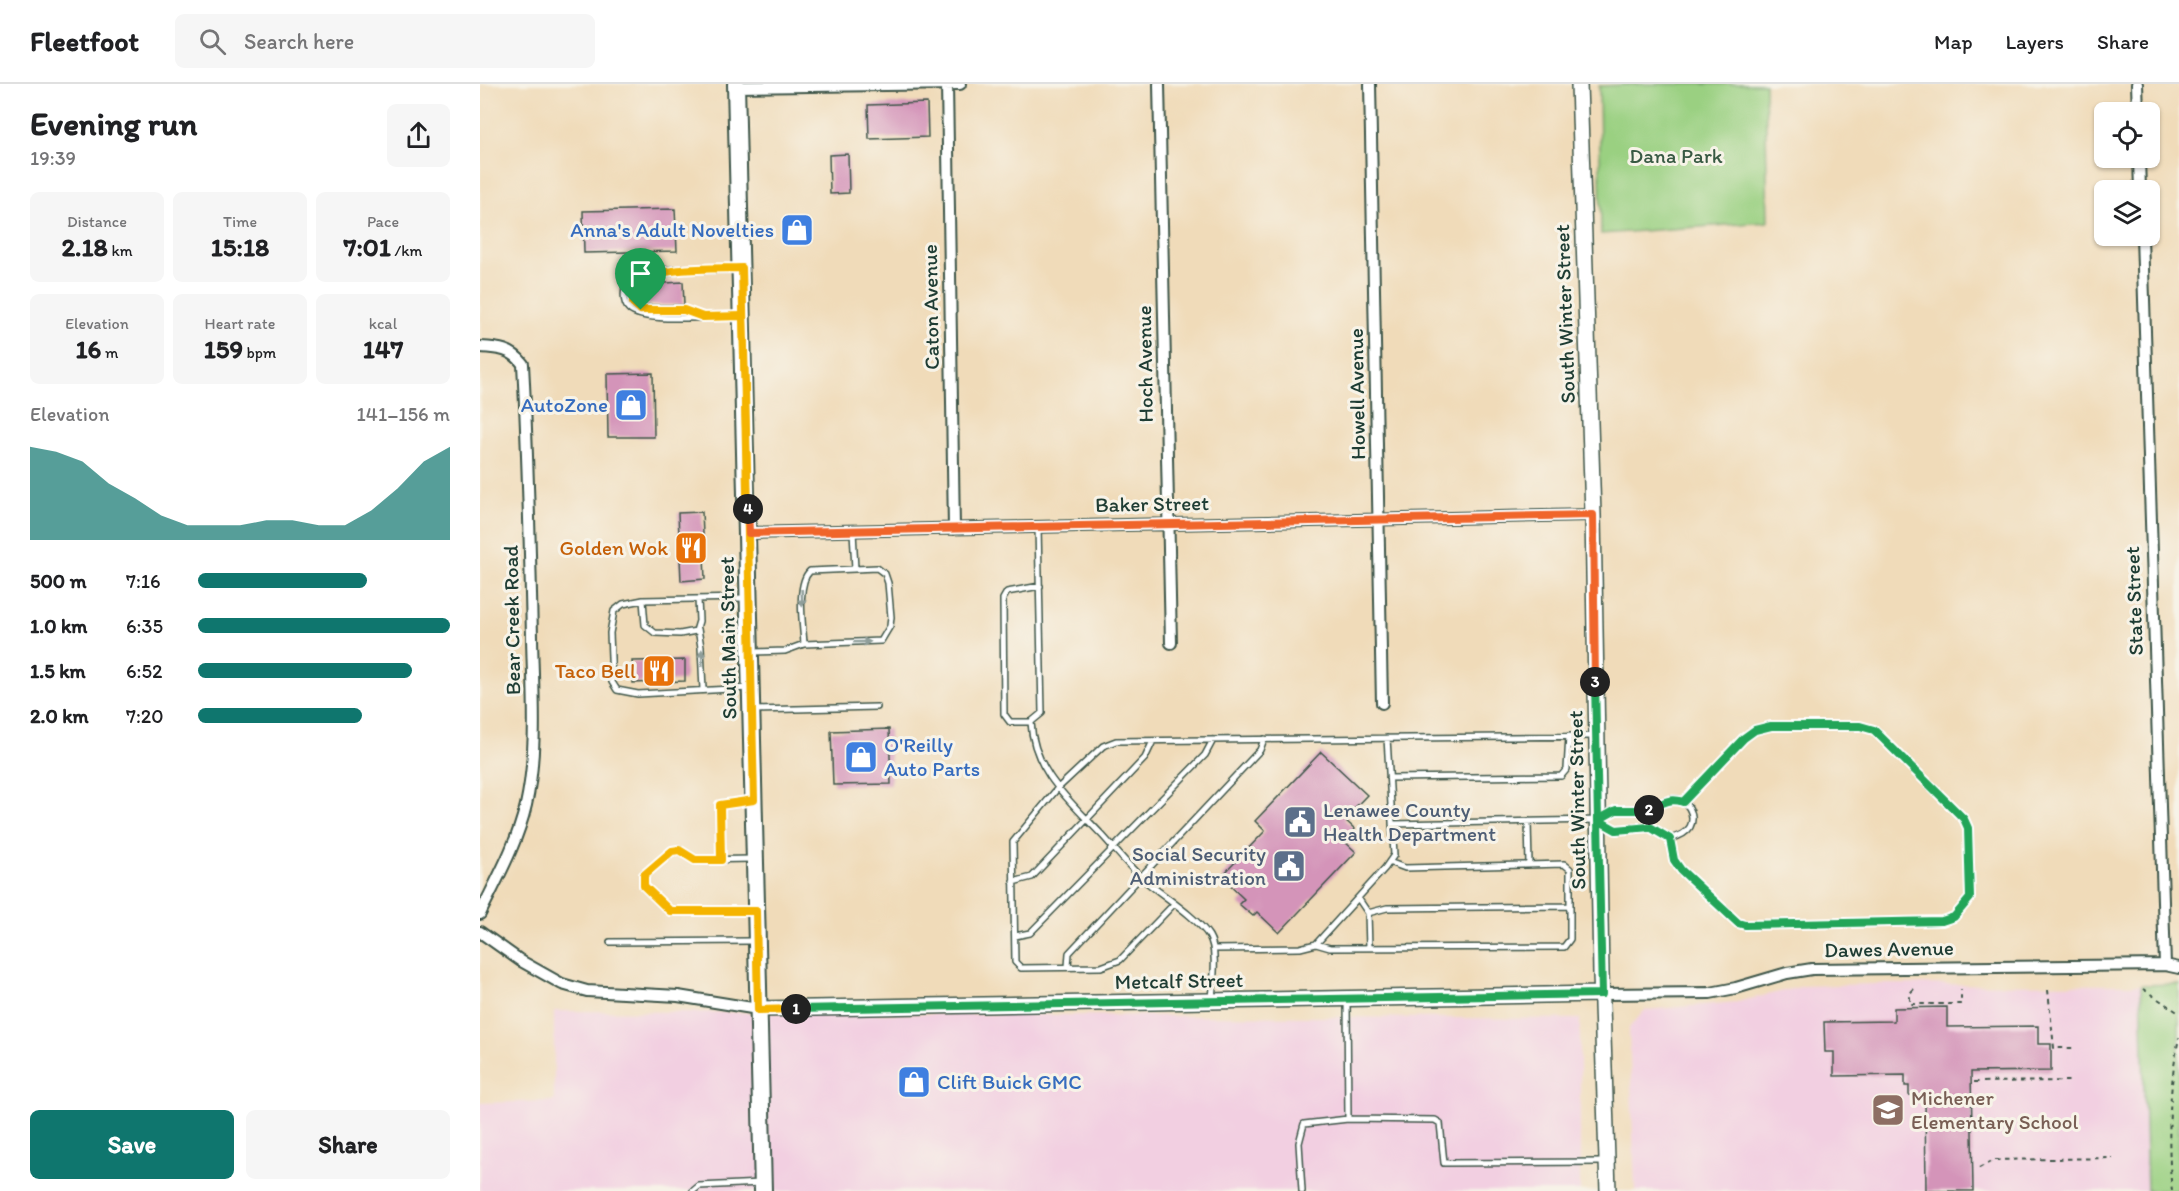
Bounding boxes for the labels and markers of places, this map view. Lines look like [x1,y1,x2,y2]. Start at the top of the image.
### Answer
shop icon: Anna's Adult Novelties [779,212,815,248]
place label: Anna's Adult Novelties [570,217,774,242]
pin [615,248,666,310]
shop icon: AutoZone [613,387,649,423]
place label: AutoZone [521,392,608,417]
pin: 4 [733,494,763,524]
restaurant icon: Golden Wok [673,530,709,566]
place label: Golden Wok [559,535,668,560]
restaurant icon: Taco Bell [641,653,677,689]
place label: Taco Bell [555,658,636,683]
pin: 3 [1580,667,1610,697]
place label: O'Reilly Auto Parts [884,732,980,781]
shop icon: O'Reilly Auto Parts [843,739,879,775]
pin: 2 [1634,795,1664,825]
place label: Lenawee County Health Department [1323,797,1496,846]
public building icon: Lenawee County Health Department [1282,804,1318,840]
place label: Social Security Administration [1130,841,1266,890]
public building icon: Social Security Administration [1271,848,1307,884]
pin: 1 [781,994,811,1024]
shop icon: Clift Buick GMC [896,1064,932,1100]
place label: Clift Buick GMC [937,1069,1082,1094]
place label: Michener Elementary School [1911,1085,2079,1134]
school or university icon: Michener Elementary School [1870,1092,1906,1128]

